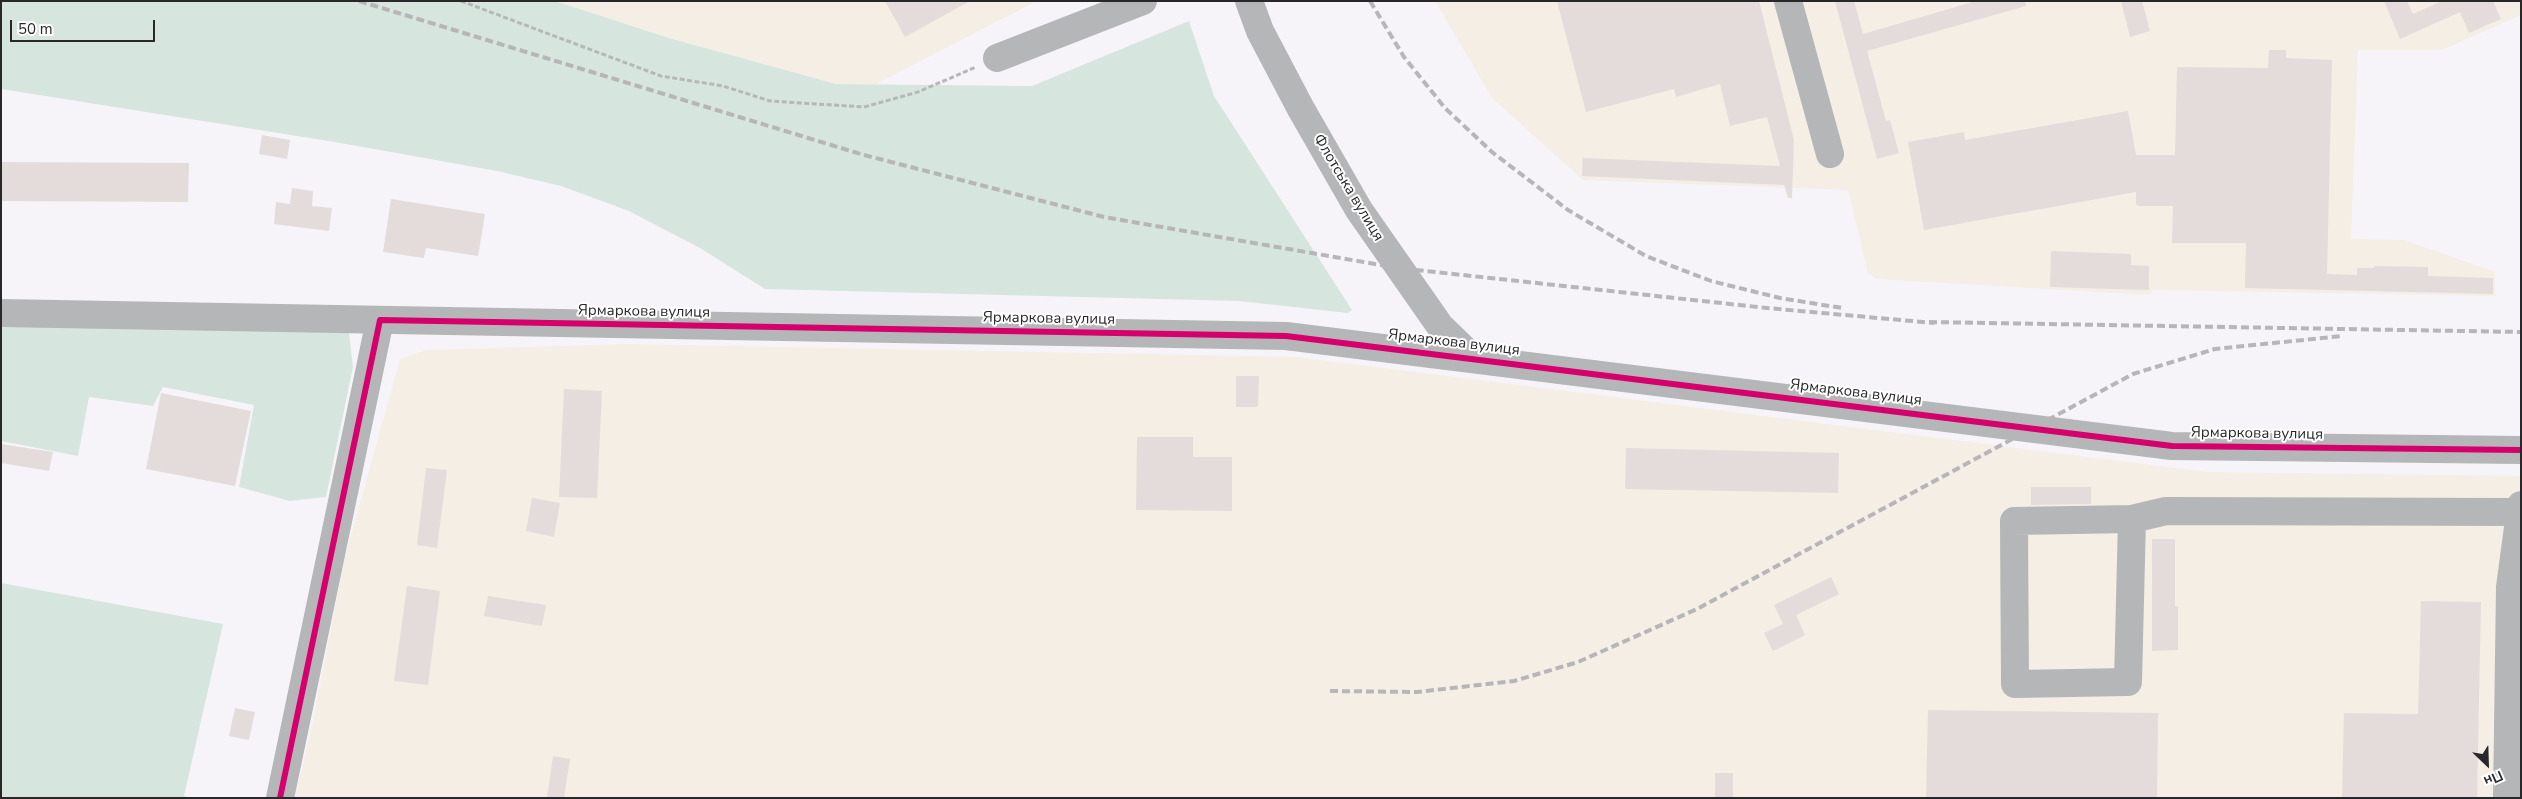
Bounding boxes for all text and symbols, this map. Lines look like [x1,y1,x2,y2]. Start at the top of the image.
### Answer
scale bar [12,10,158,42]
text: 50 m [18,19,53,39]
street label: Флотська вулиця [1309,131,1387,245]
street label: Ярмаркова вулиця [578,302,710,322]
street label: Ярмаркова вулиця [983,309,1115,329]
street label: Ярмаркова вулиця [1387,326,1521,360]
street label: Ярмаркова вулиця [1789,376,1923,410]
street label: Ярмаркова вулиця [2191,424,2323,444]
north arrow [2462,739,2512,789]
text: Пн [2481,766,2506,791]

